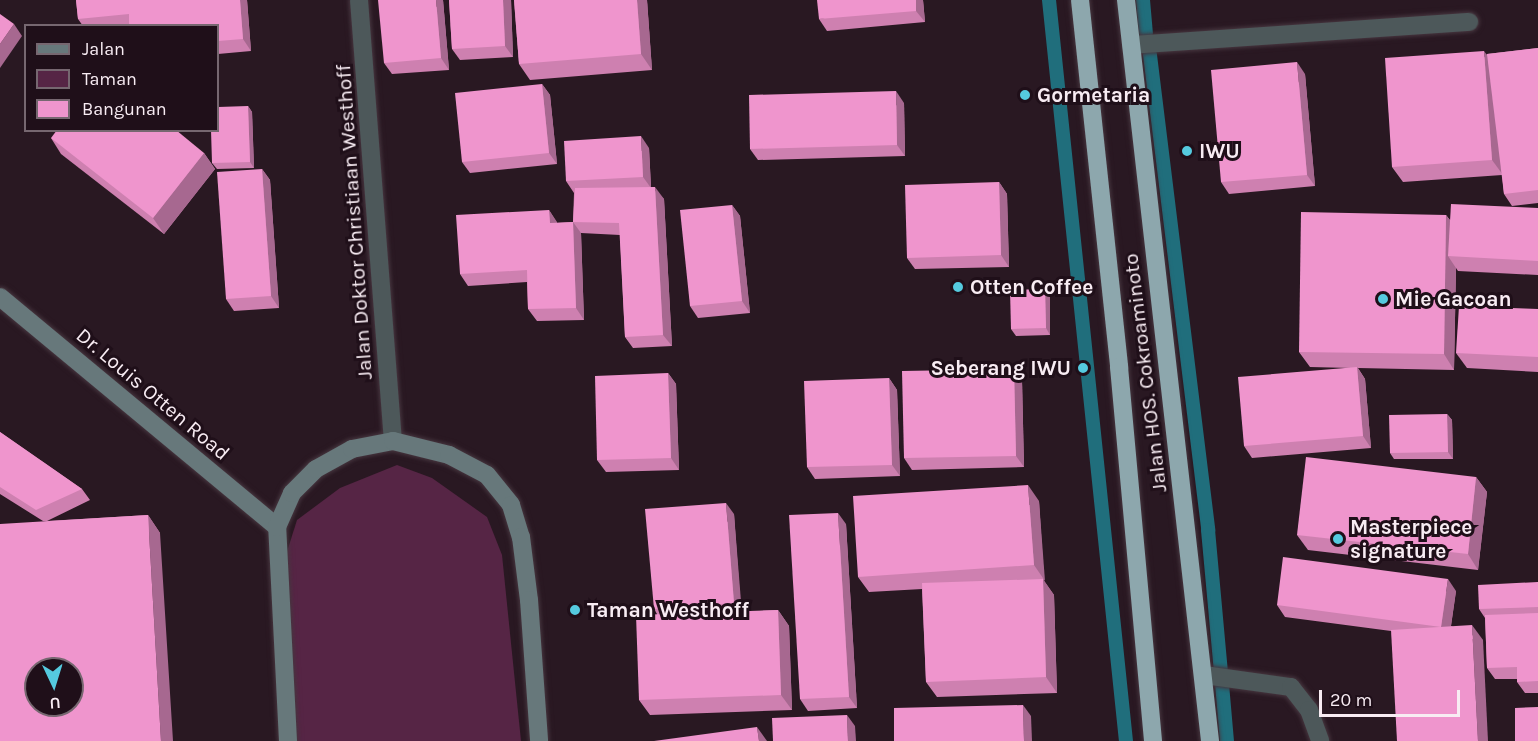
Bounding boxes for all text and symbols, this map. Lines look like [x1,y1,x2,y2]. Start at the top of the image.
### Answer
legend [24,24,219,132]
text: Jalan [82,38,125,60]
street label: Jalan Doktor Christiaan Westhoff [330,64,378,380]
text: Taman [82,68,137,90]
place label: Gormetaria [1037,82,1150,108]
marker: Gormetaria [1018,88,1032,102]
text: Bangunan [82,98,167,120]
place label: IWU [1199,138,1240,164]
marker: IWU [1180,144,1194,158]
street label: Jalan HOS. Cokroaminoto [1118,252,1172,494]
place label: Otten Coffee [970,274,1093,300]
marker: Otten Coffee [951,280,965,294]
place label: Mie Gacoan [1395,286,1512,312]
marker: Mie Gacoan [1376,292,1390,306]
street label: Dr. Louis Otten Road [71,322,235,466]
place label: Seberang IWU [931,355,1071,381]
marker: Seberang IWU [1076,361,1090,375]
place label: Masterpiece signature [1350,514,1472,564]
marker: Masterpiece signature [1331,532,1345,546]
place label: Taman Westhoff [587,597,749,623]
marker: Taman Westhoff [568,603,582,617]
north arrow [24,657,84,717]
scale bar [1322,678,1463,716]
text: 20 m [1330,689,1372,711]
text: U [49,694,61,713]

